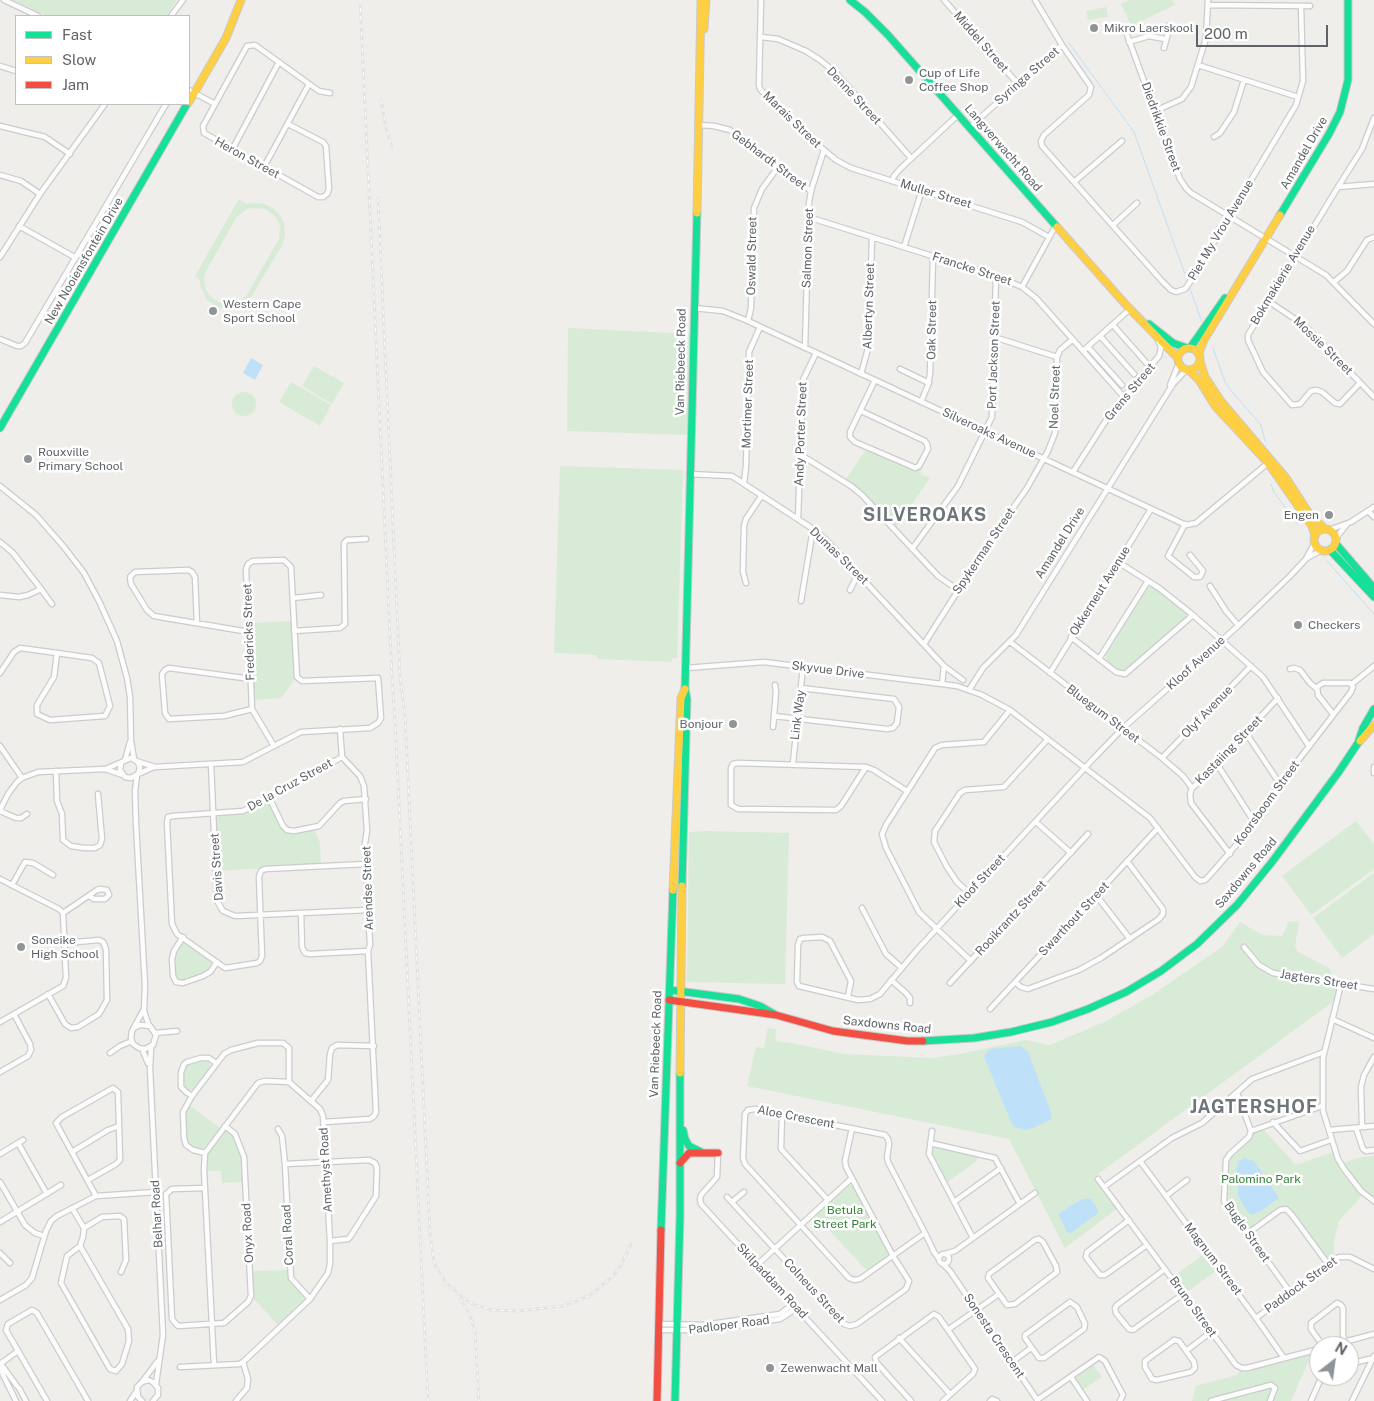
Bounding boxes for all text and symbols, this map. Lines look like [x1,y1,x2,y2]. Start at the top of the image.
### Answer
street label: Middel Street [951,8,1011,76]
legend [15,15,190,105]
scale bar [1199,15,1332,47]
place label: Mikro Laerskool [1104,21,1193,35]
marker: Mikro Laerskool [1088,22,1100,34]
text: 200 m [1204,25,1248,42]
text: Fast [62,26,92,43]
street label: Syringa Street [992,44,1062,108]
text: Slow [62,51,96,68]
street label: Denne Street [824,64,884,128]
place label: Cup of Life Coffee Shop [919,66,988,94]
marker: Cup of Life Coffee Shop [903,74,915,86]
text: Jam [62,76,89,93]
street label: Diedrikkie Street [1138,80,1184,174]
street label: Marais Street [760,89,824,151]
street label: Langverwacht Road [961,102,1045,194]
street label: Amandel Drive [1277,114,1331,192]
street label: Gebhardt Street [728,127,810,193]
street label: Heron Street [212,134,282,182]
street label: Muller Street [899,176,973,212]
street label: Piet My Vrou Avenue [1185,177,1257,283]
street label: New Nooiensfontein Drive [42,195,126,327]
street label: Salmon Street [799,208,817,288]
street label: Oswald Street [744,216,760,296]
street label: Bokmakierie Avenue [1248,223,1318,327]
street label: Francke Street [930,249,1014,289]
street label: Albertyn Street [860,263,878,349]
place label: Western Cape Sport School [223,297,301,325]
street label: Oak Street [924,300,940,360]
street label: Port Jackson Street [985,301,1003,409]
marker: Western Cape Sport School [207,305,219,317]
street label: Van Riebeeck Road [673,308,689,416]
street label: Mossie Street [1290,314,1356,378]
street label: Mortimer Street [739,359,757,449]
street label: Grens Street [1102,360,1158,424]
street label: Noel Street [1047,365,1063,429]
street label: Andy Porter Street [792,381,810,487]
street label: Silveroaks Avenue [940,405,1038,461]
place label: Rouxville Primary School [38,445,123,473]
marker: Rouxville Primary School [22,453,34,465]
district label: SILVEROAKS [862,504,988,526]
street label: Spykerman Street [950,505,1018,597]
street label: Amandel Drive [1032,505,1088,581]
place label: Engen [1284,508,1319,522]
marker: Engen [1323,509,1335,521]
street label: Dumas Street [807,524,871,588]
street label: Okkerneut Avenue [1067,544,1133,638]
street label: Fredericks Street [240,583,258,681]
place label: Checkers [1308,618,1360,632]
marker: Checkers [1292,619,1304,631]
street label: Kloof Avenue [1164,633,1228,693]
street label: Skyvue Drive [791,658,865,682]
street label: Bluegum Street [1064,682,1142,746]
street label: Olyf Avenue [1178,683,1236,741]
street label: Link Way [788,689,808,741]
street label: Kastaiing Street [1192,713,1266,787]
place label: Bonjour [680,717,723,731]
marker: Bonjour [727,718,739,730]
street label: De la Cruz Street [245,756,335,814]
street label: Koorsboom Street [1231,758,1303,848]
street label: Davis Street [207,833,227,901]
street label: Saxdowns Road [1212,834,1280,912]
street label: Arendse Street [359,845,377,931]
street label: Kloof Street [952,851,1008,911]
street label: Rooikrantz Street [973,877,1049,959]
street label: Swarthout Street [1036,879,1112,959]
place label: Soneike High School [31,933,99,961]
marker: Soneike High School [15,941,27,953]
street label: Jagters Street [1279,967,1359,993]
street label: Van Riebeeck Road [647,990,665,1098]
street label: Saxdowns Road [842,1013,932,1037]
district label: JAGTERSHOF [1189,1096,1319,1118]
street label: Aloe Crescent [756,1102,836,1132]
street label: Amethyst Road [317,1127,335,1213]
park label: Palomino Park [1221,1172,1301,1186]
street label: Belhar Road [148,1180,166,1248]
street label: Bugle Street [1221,1199,1273,1265]
street label: Onyx Road [239,1203,257,1263]
park label: Betula Street Park [813,1203,877,1231]
street label: Coral Road [279,1204,297,1266]
street label: Magnum Street [1181,1220,1245,1298]
street label: Skilpaddam Road [733,1240,811,1322]
street label: Paddock Street [1262,1254,1340,1316]
street label: Colneus Street [780,1256,848,1326]
street label: Bruno Street [1166,1274,1220,1340]
street label: Sonesta Crescent [960,1291,1028,1381]
street label: Padloper Road [688,1313,770,1337]
north arrow [1309,1336,1359,1386]
text: N [1332,1339,1350,1359]
place label: Zewenwacht Mall [780,1361,878,1375]
marker: Zewenwacht Mall [764,1362,776,1374]

